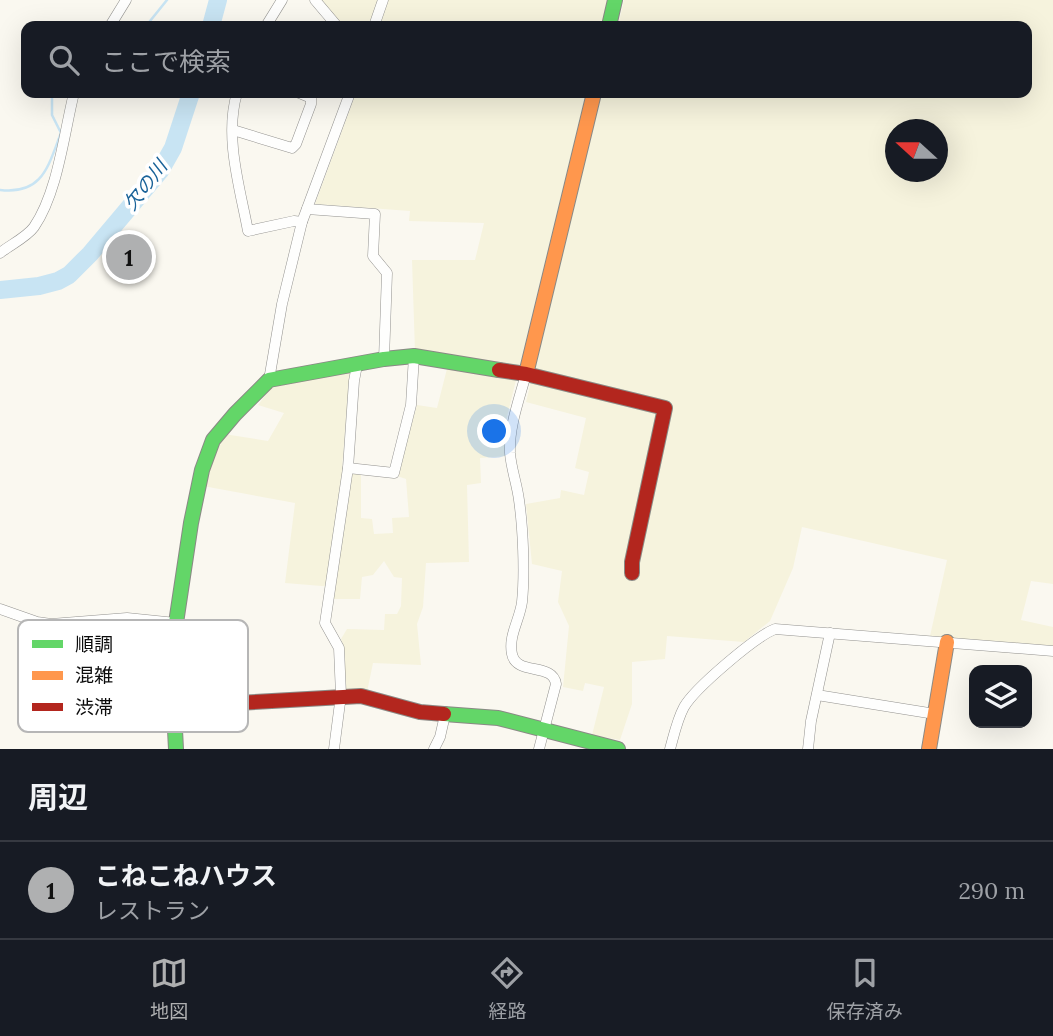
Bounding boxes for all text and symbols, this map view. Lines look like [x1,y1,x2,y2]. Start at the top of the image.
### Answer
search box [21,21,1032,98]
icon: search [45,41,83,79]
text: ここで検索 [101,45,231,78]
north arrow [885,119,948,182]
water label: 欠の川 [118,154,173,215]
pin: 1 [106,231,152,283]
your location [477,414,511,448]
legend [18,620,248,732]
text: 順調 [75,632,113,656]
text: 混雑 [75,663,113,687]
map controls [969,665,1032,728]
button: layers [969,665,1032,728]
text: 渋滞 [75,695,113,719]
text: 周辺 [28,778,88,816]
text: こねこねハウス [95,859,277,892]
text: 1 [46,876,56,905]
text: 290 m [958,876,1025,905]
text: レストラン [95,896,210,925]
tab: 地図 [150,954,188,1023]
tab: 経路 [488,954,527,1023]
tab: 保存済み [827,954,903,1023]

